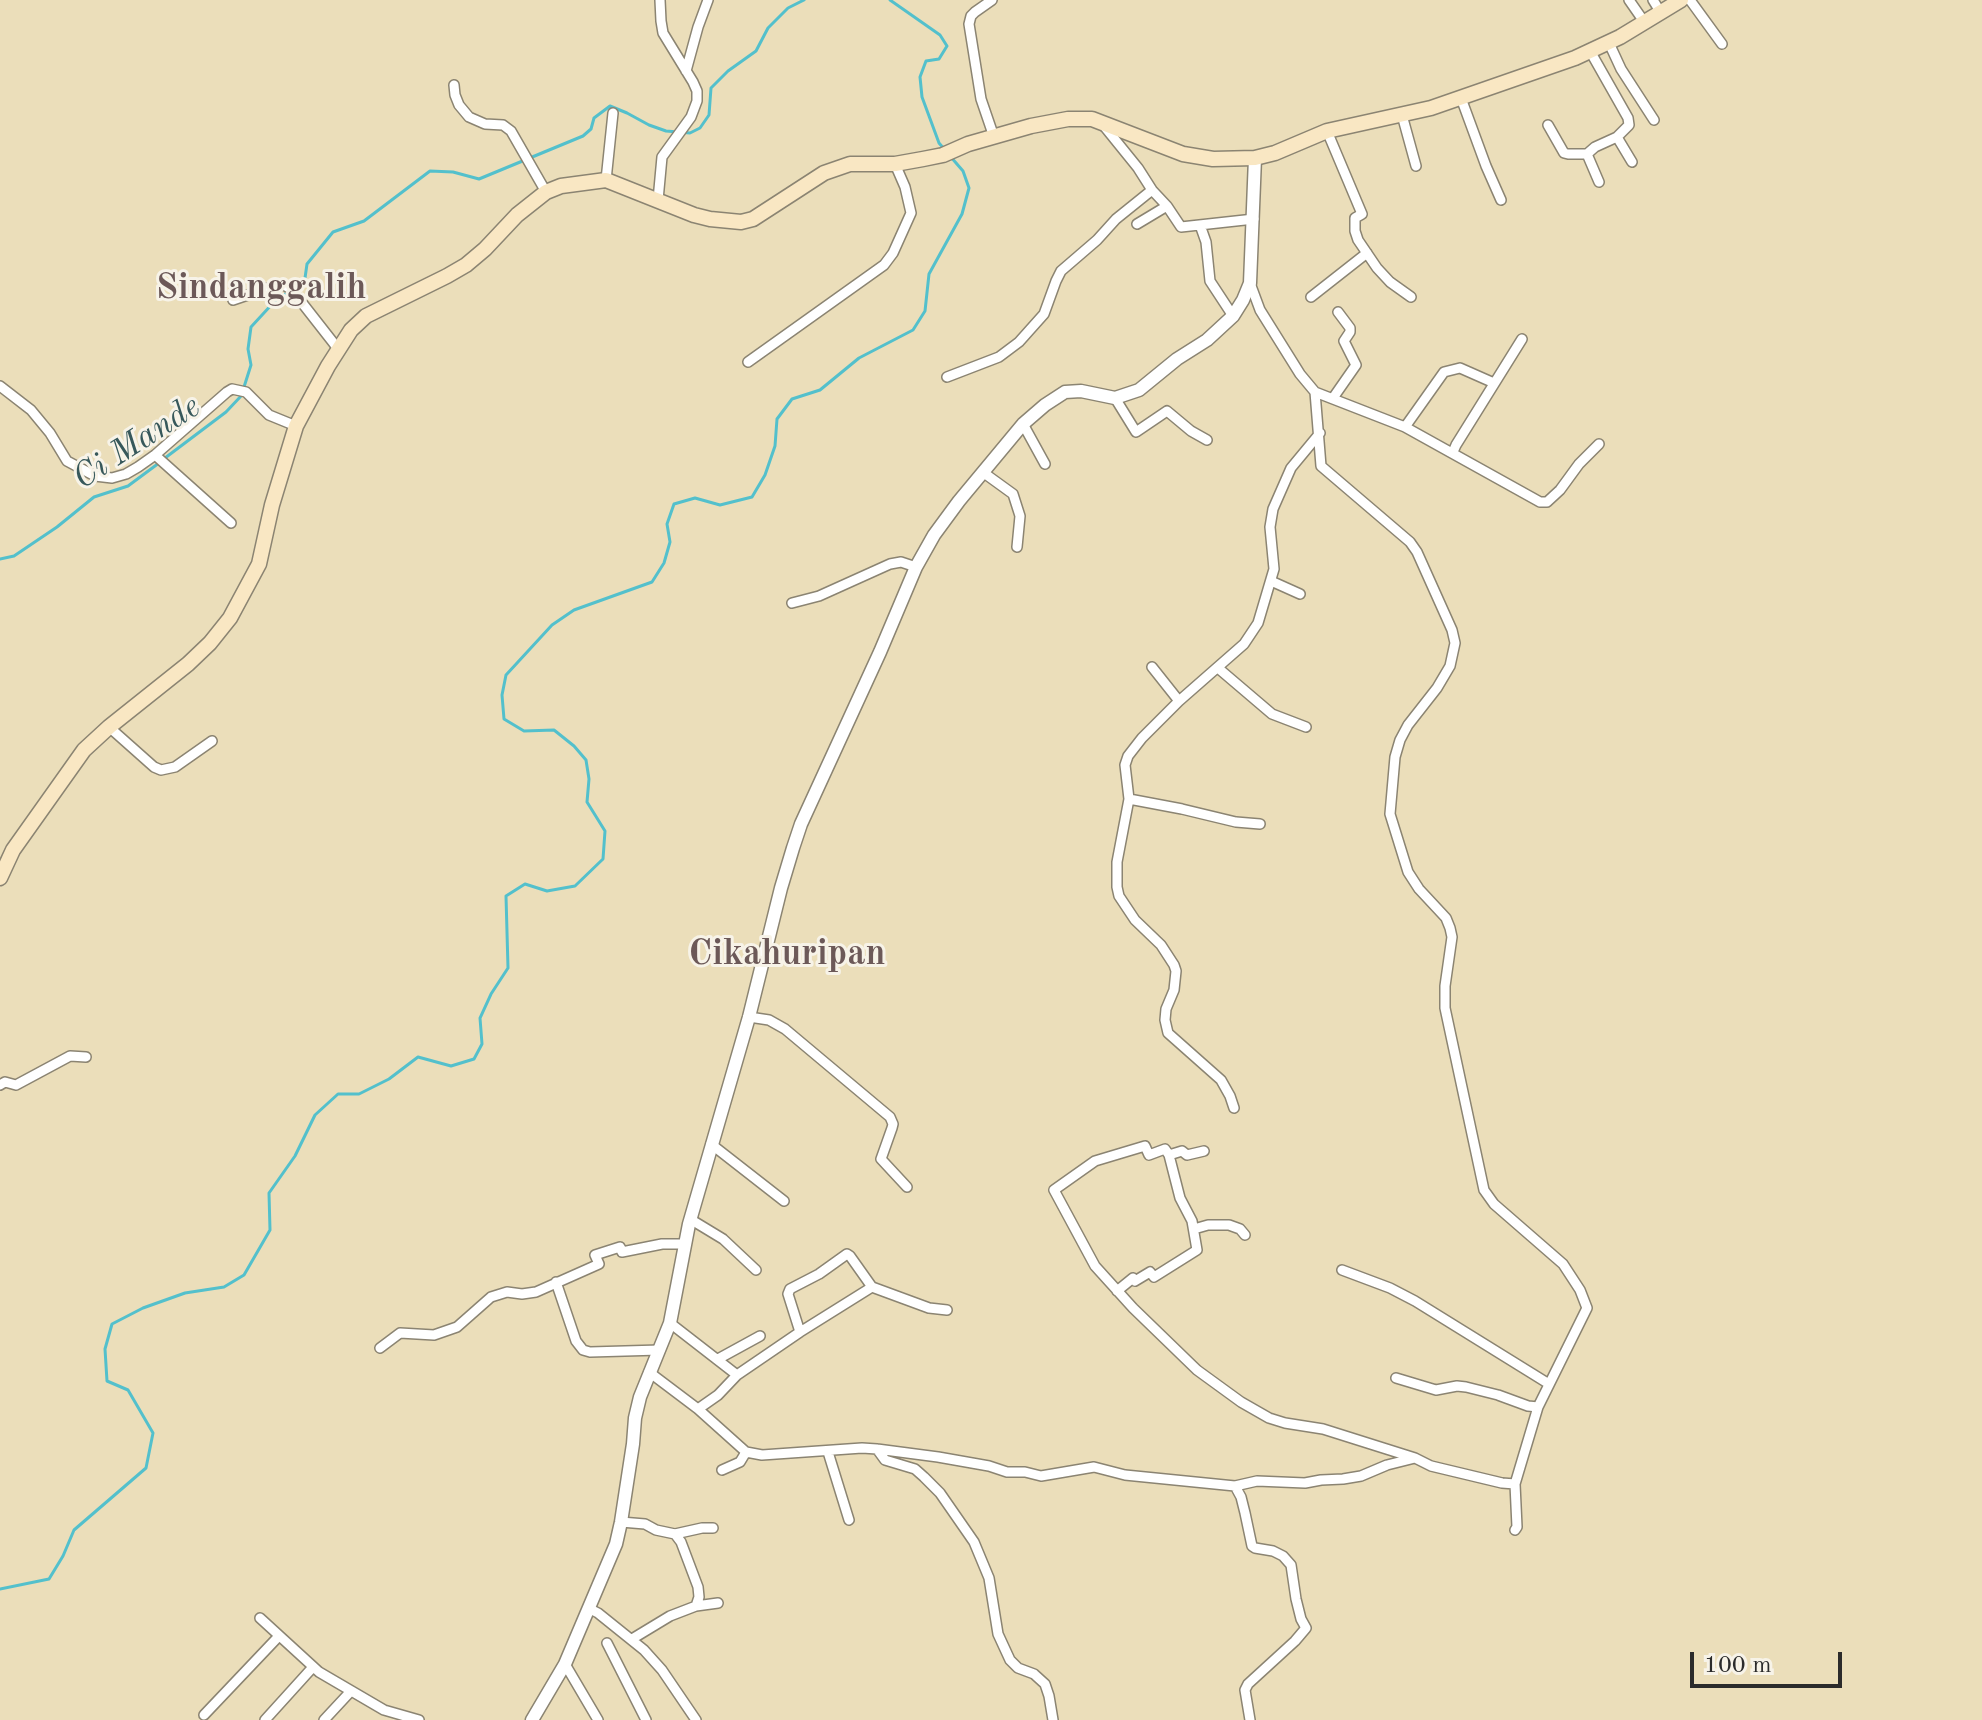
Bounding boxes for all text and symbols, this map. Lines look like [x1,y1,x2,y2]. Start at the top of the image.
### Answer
district label: Sindanggalih [156,267,366,311]
water label: Ci Mande [66,387,208,499]
district label: Cikahuripan [689,933,885,977]
scale bar [1694,1636,1846,1686]
text: 100 m [1704,1654,1772,1678]

